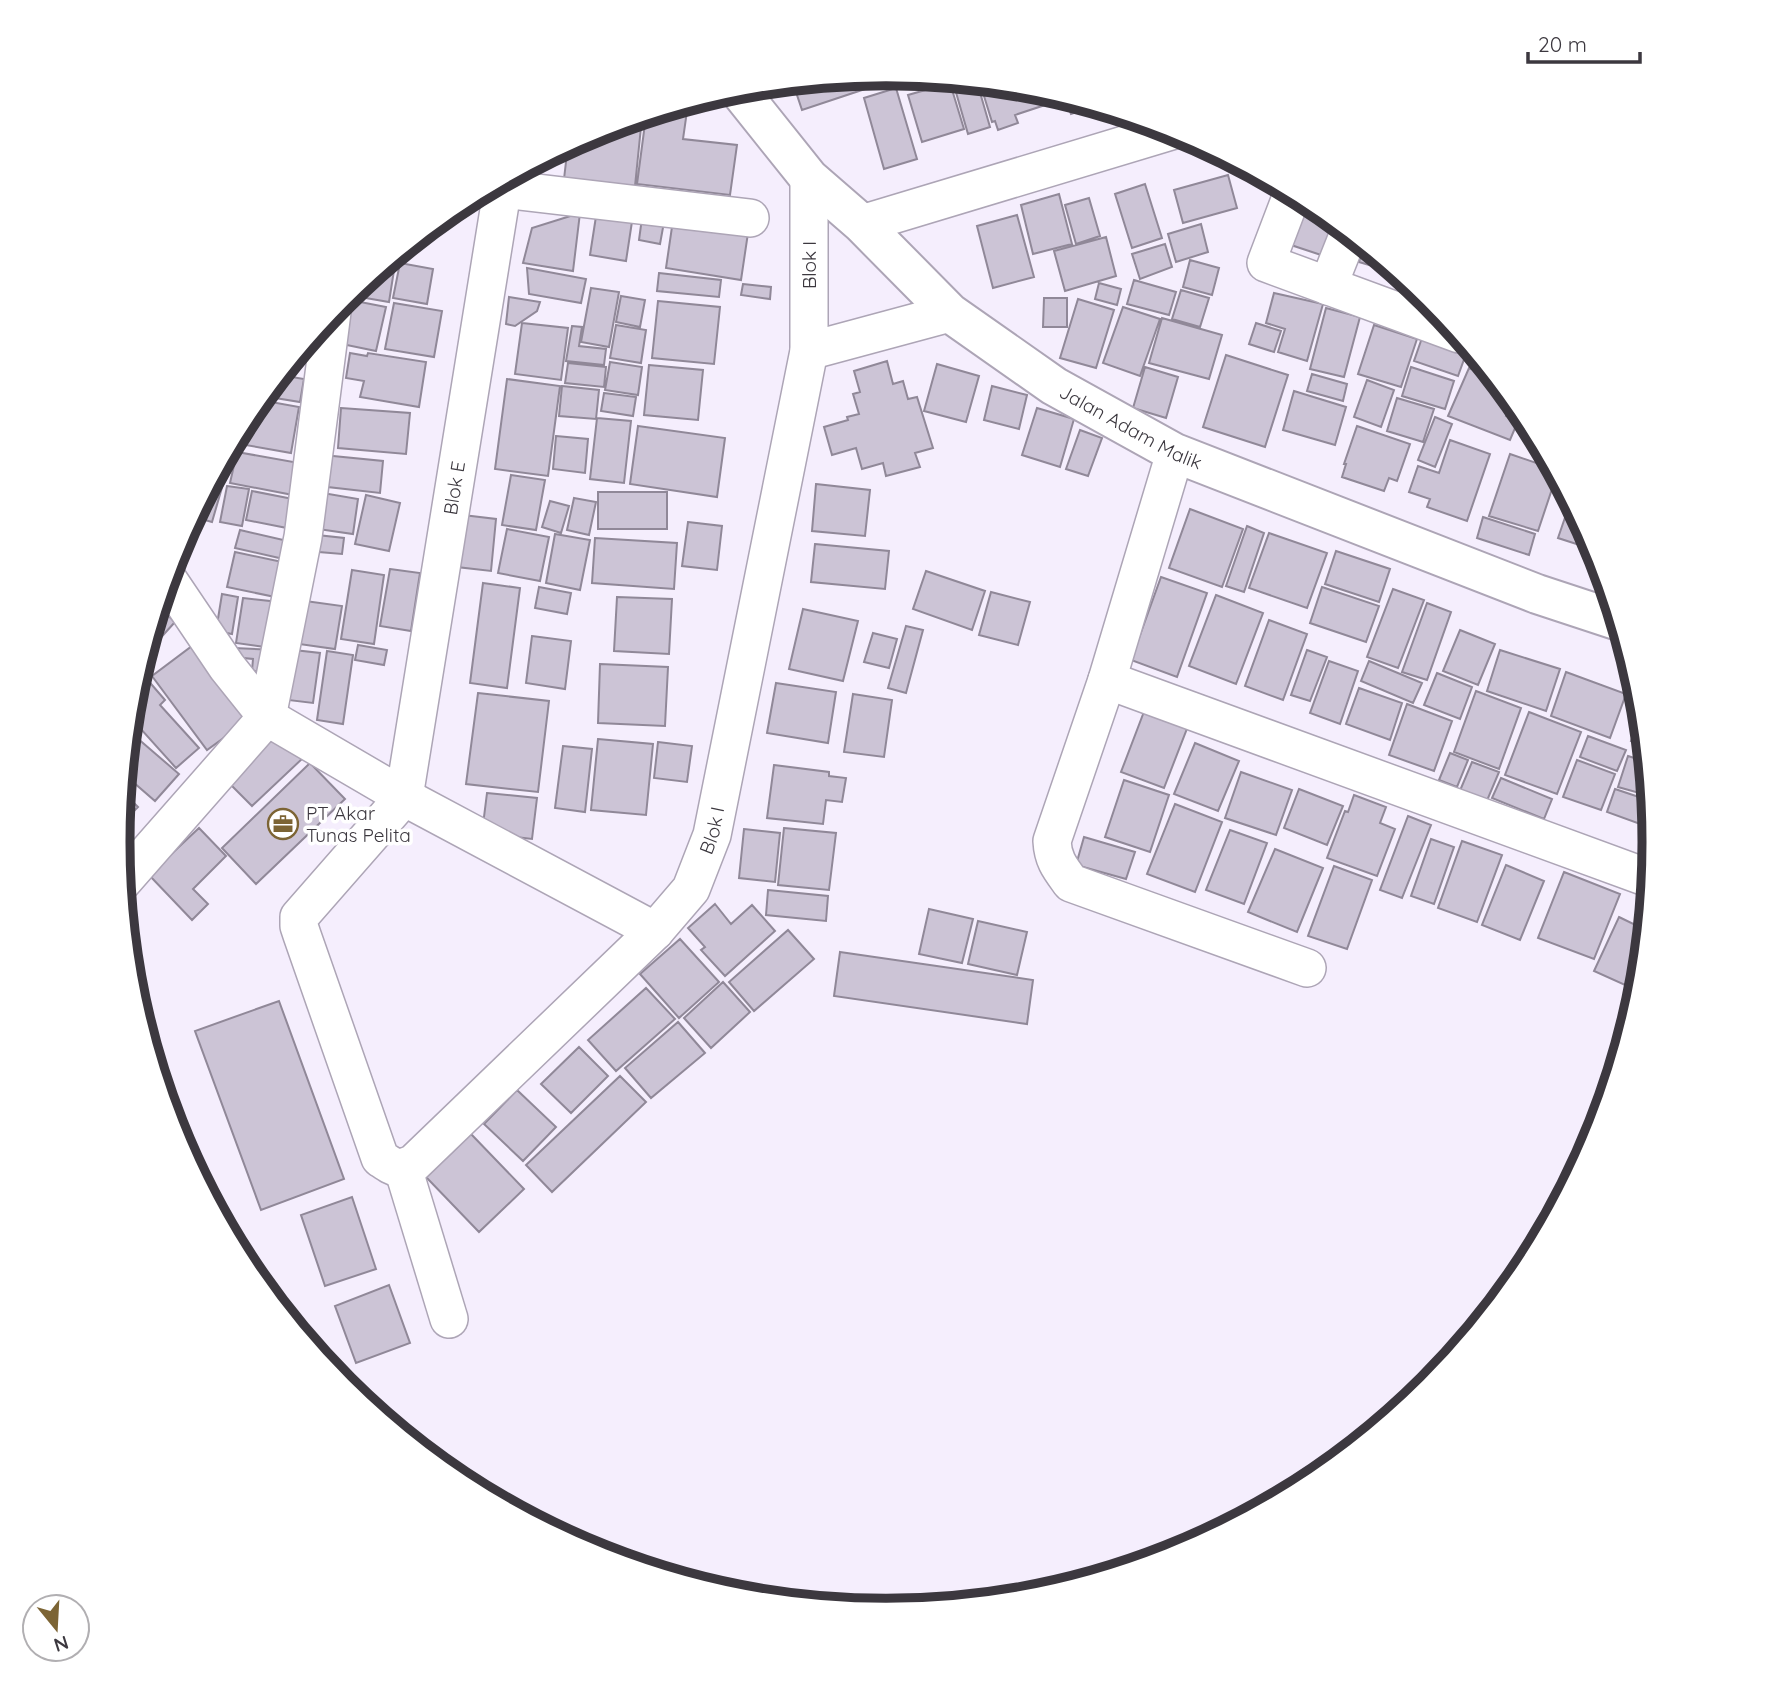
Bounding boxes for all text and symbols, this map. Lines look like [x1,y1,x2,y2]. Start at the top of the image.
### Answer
scale bar [1528,21,1640,65]
text: 20 m [1538,31,1587,57]
street label: Blok I [797,241,821,289]
street label: Jalan Adam Malik [1055,380,1206,474]
street label: Blok E [438,459,470,517]
place label: PT Akar Tunas Pelita [306,801,411,847]
street label: Blok I [694,805,729,857]
office icon: PT Akar Tunas Pelita [266,807,300,841]
north arrow [21,1593,91,1663]
text: N [51,1631,72,1658]

